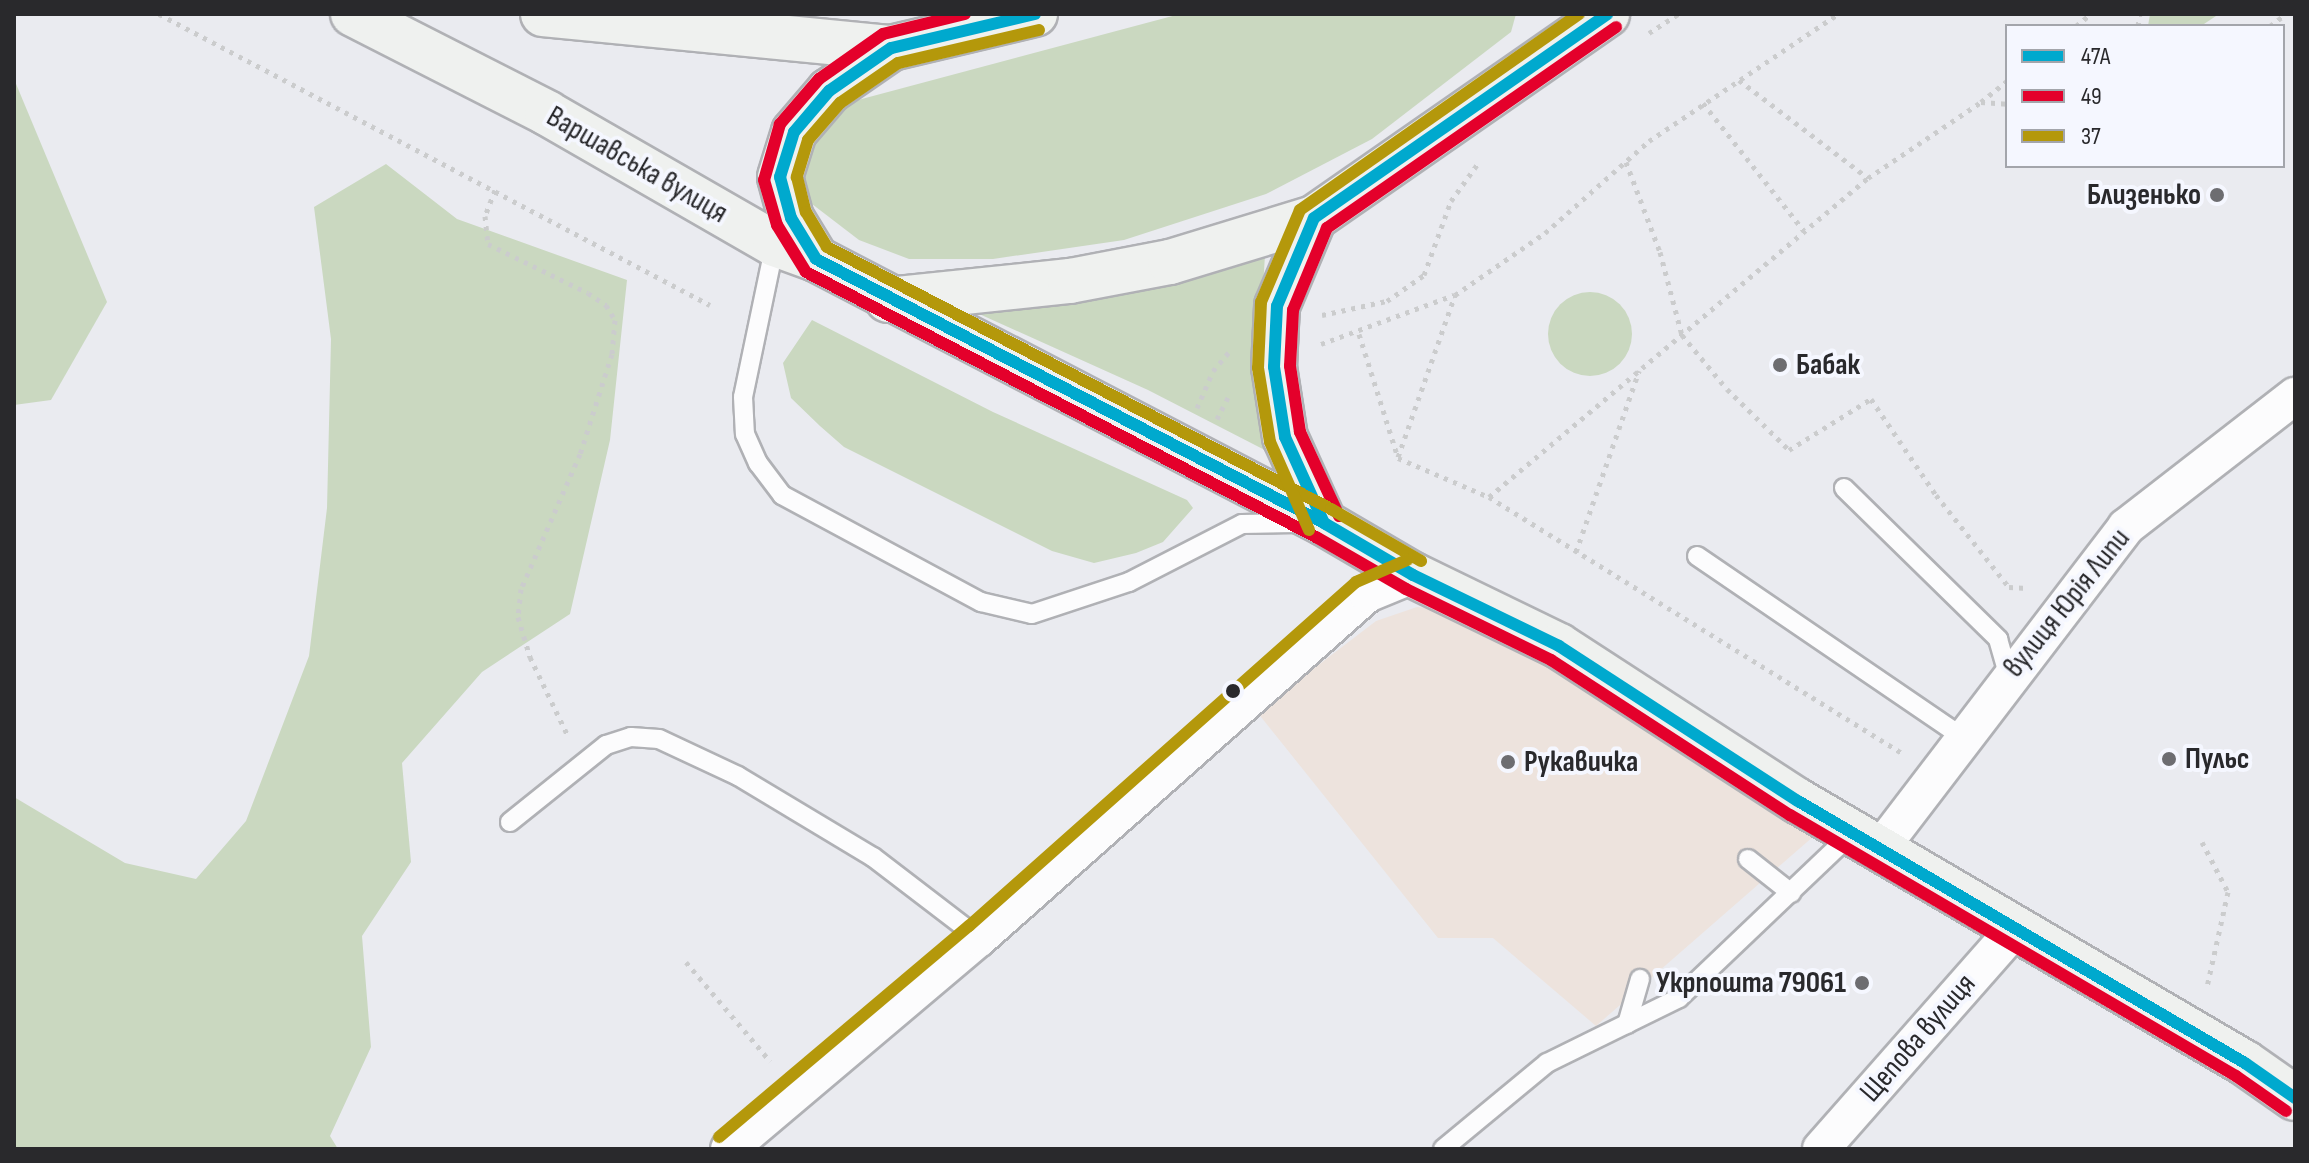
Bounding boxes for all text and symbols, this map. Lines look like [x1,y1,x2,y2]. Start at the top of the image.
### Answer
legend [2005,24,2285,168]
text: 47А [2081,42,2110,71]
text: 49 [2081,82,2102,111]
street label: Варшавська вулиця [540,99,734,231]
text: 37 [2081,122,2101,151]
place label: Близенько [2087,177,2201,213]
marker: Близенько [2208,186,2226,204]
place label: Бабак [1796,347,1860,383]
marker: Бабак [1771,356,1789,374]
street label: вулиця Юрія Липи [1996,521,2138,685]
unlabelled marker [1225,683,1241,699]
place label: Пульс [2185,741,2250,777]
place label: Рукавичка [1524,744,1638,780]
marker: Пульс [2160,750,2178,768]
marker: Рукавичка [1499,753,1517,771]
place label: Укрпошта 79061 [1656,965,1846,1001]
street label: Щепова вулиця [1853,967,1983,1109]
marker: Укрпошта 79061 [1853,974,1871,992]

